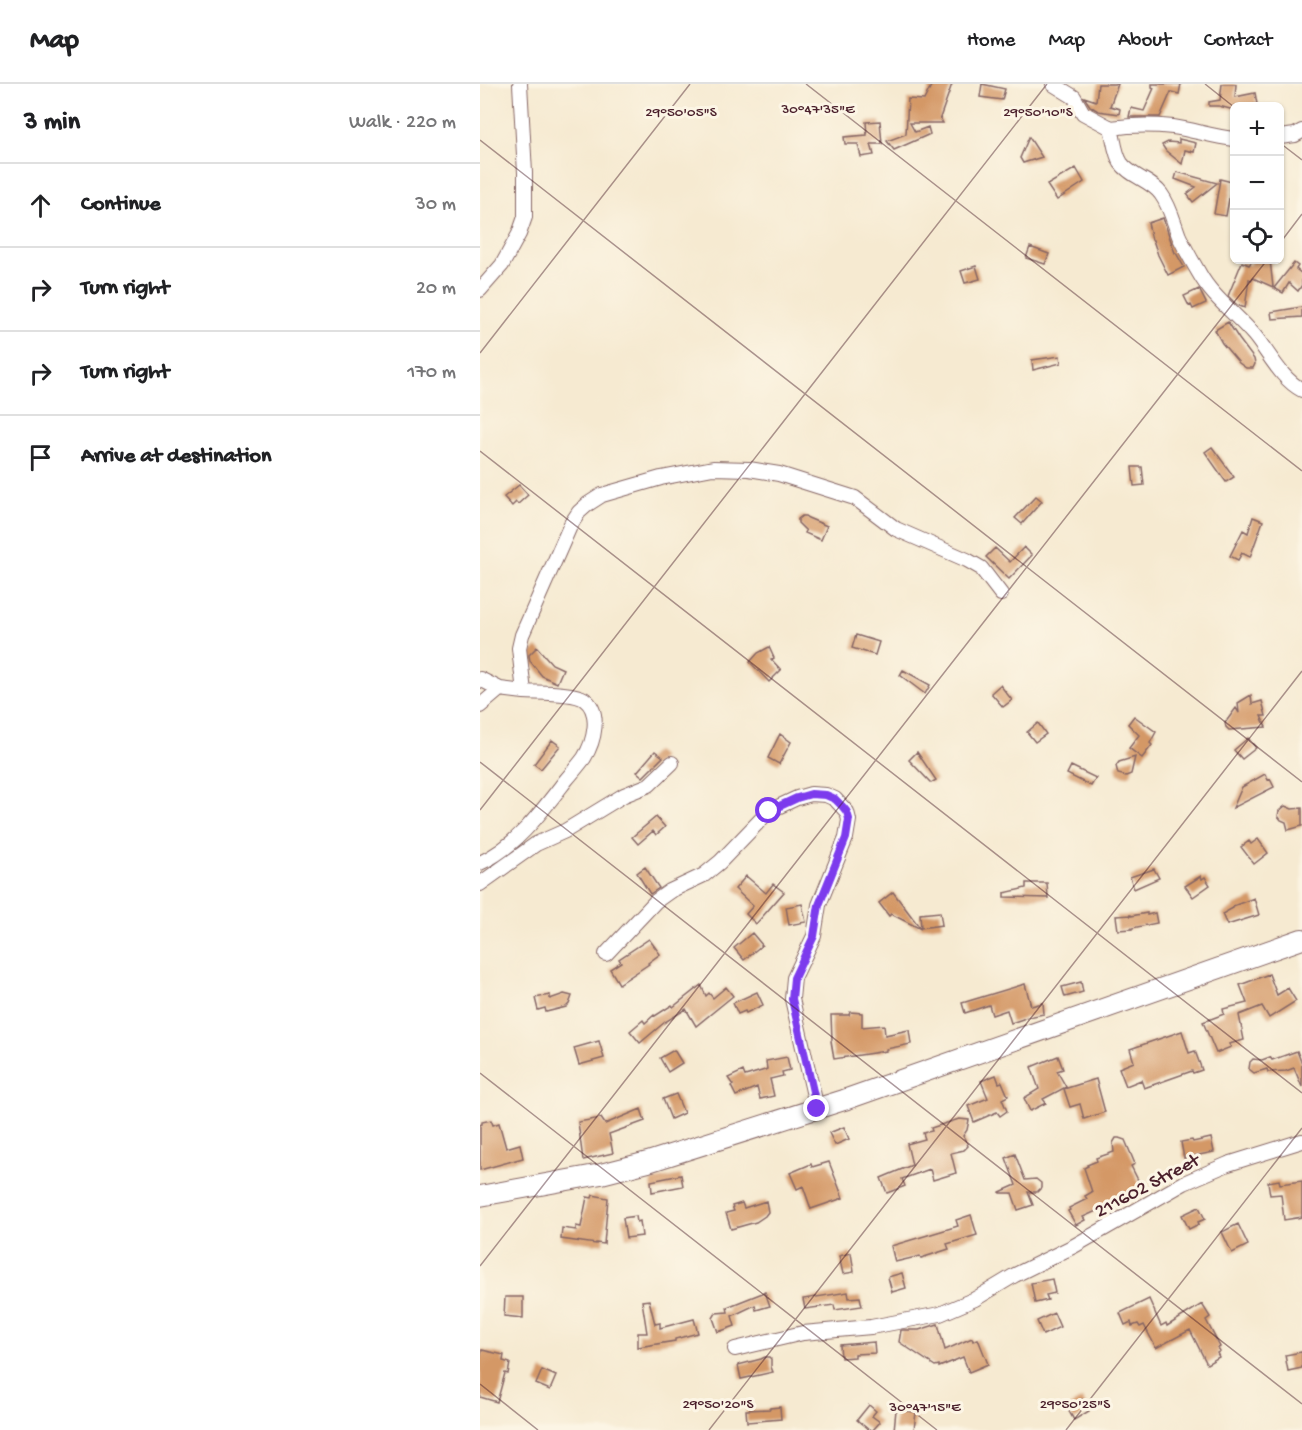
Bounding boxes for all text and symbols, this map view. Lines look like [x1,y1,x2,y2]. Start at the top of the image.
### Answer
text: Map [30,25,79,58]
text: Home [967,29,1015,54]
text: Map [1048,29,1085,54]
text: About [1118,29,1171,54]
text: Contact [1204,29,1272,54]
text: 30°47'35"E [780,101,855,119]
map controls [1230,102,1284,264]
button: + [1230,102,1284,156]
text: 29°50'05"S [645,104,717,122]
text: 29°50'10"S [1003,104,1073,122]
text: 3 min [24,108,80,139]
text: Walk · 220 m [349,112,456,135]
button: − [1230,156,1284,210]
icon: ahead [24,189,57,222]
text: Continue [81,192,161,218]
text: 30 m [415,194,456,217]
button: locate [1230,210,1284,264]
icon: right [24,273,57,306]
text: Turn right [81,276,169,302]
text: 20 m [416,278,456,301]
icon: right [24,357,57,390]
text: Turn right [81,360,169,386]
text: 170 m [407,362,456,385]
icon: arrive [24,441,57,474]
text: Arrive at destination [81,444,271,470]
route start [755,797,781,823]
route end [803,1095,829,1121]
street label: 211602 Street [1091,1149,1206,1224]
text: 29°50'20"S [683,1396,753,1414]
text: 29°50'25"S [1040,1396,1110,1414]
text: 30°47'15"E [888,1399,961,1417]

